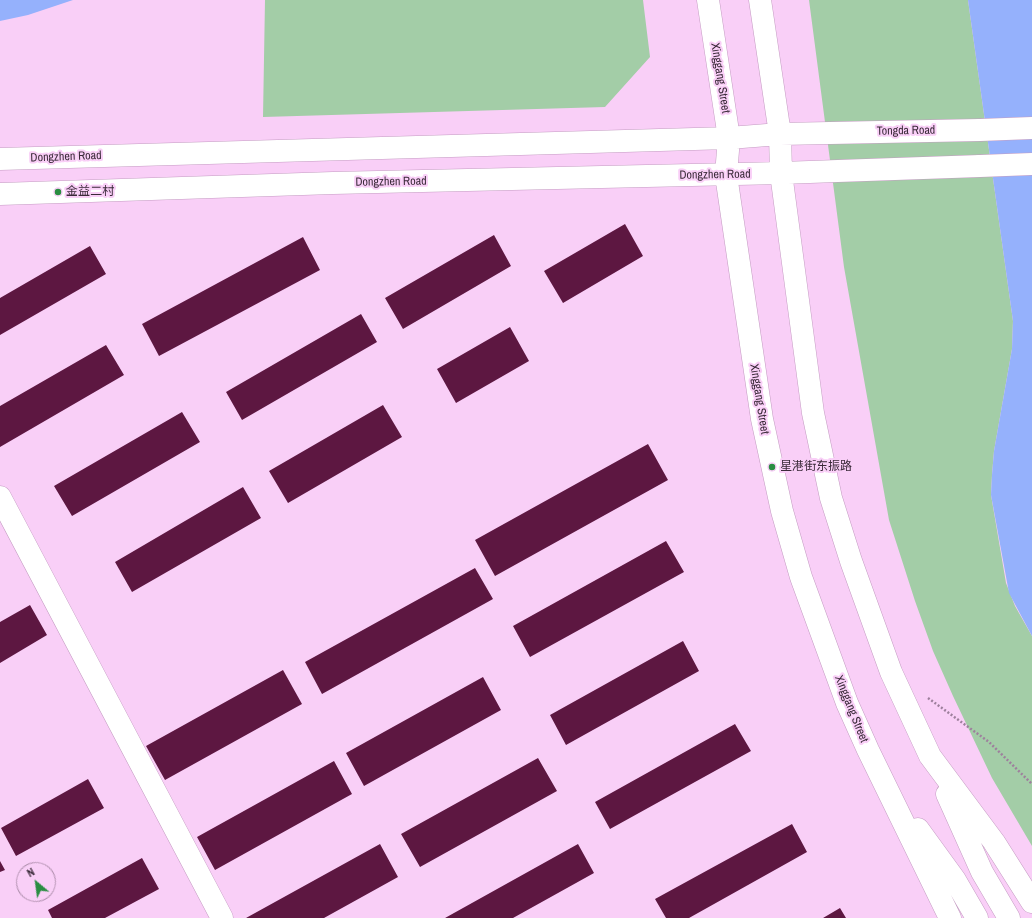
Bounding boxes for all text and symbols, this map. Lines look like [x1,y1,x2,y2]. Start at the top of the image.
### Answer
street label: Xinggang Street [707,42,733,114]
street label: Tongda Road [877,123,935,139]
street label: Dongzhen Road [30,149,102,165]
street label: Dongzhen Road [679,167,751,183]
street label: Dongzhen Road [355,174,427,190]
place label: 金益二村 [66,185,114,199]
marker: 金益二村 [53,187,63,197]
street label: Xinggang Street [746,363,772,435]
place label: 星港街东振路 [780,460,852,474]
marker: 星港街东振路 [767,462,777,472]
street label: Xinggang Street [831,673,871,745]
north arrow [16,862,56,902]
text: N [24,865,37,880]

